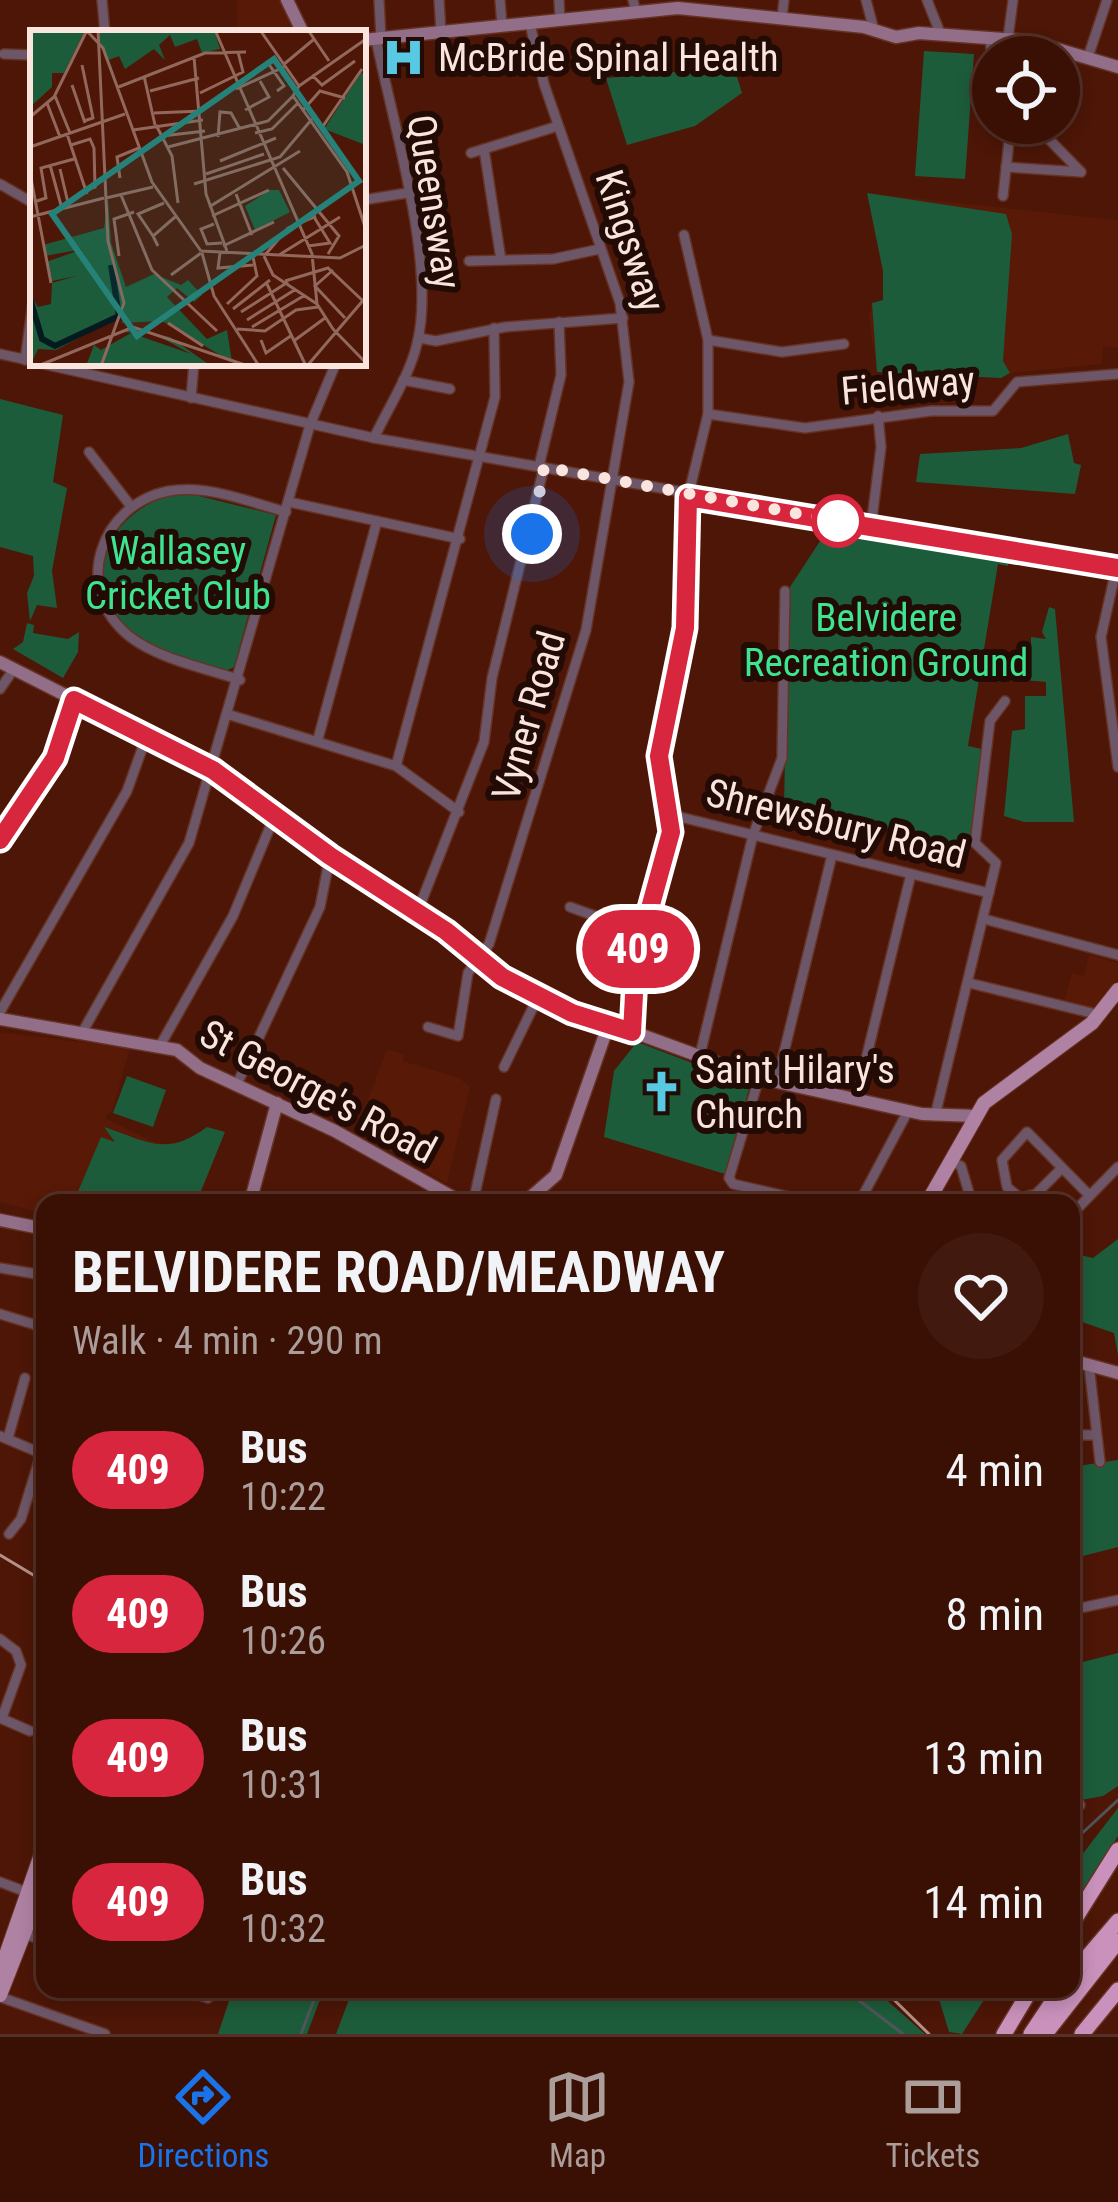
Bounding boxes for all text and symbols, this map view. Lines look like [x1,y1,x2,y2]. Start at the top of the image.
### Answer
inset map [30,30,366,366]
hospital icon: McBride Spinal Health [381,35,427,81]
place label: McBride Spinal Health [438,35,779,81]
map controls [972,36,1080,144]
button: locate [972,36,1080,144]
street label: Queensway [398,112,470,292]
street label: Kingsway [586,164,674,318]
street label: Fieldway [839,357,977,415]
unlabelled marker [813,496,863,546]
your location [502,504,562,564]
park label: Wallasey Cricket Club [85,528,271,619]
park label: Belvidere Recreation Ground [744,595,1028,686]
street label: Vyner Road [483,626,575,806]
street label: Shrewsbury Road [701,770,971,878]
line badge: 409 [569,910,707,988]
text: 409 [606,924,670,973]
street label: St George's Road [192,1010,444,1174]
place label: Saint Hilary's Church [695,1047,895,1138]
church icon: Saint Hilary's Church [638,1069,684,1115]
button: heart [918,1233,1044,1359]
text: BELVIDERE ROAD/MEADWAY [72,1239,725,1306]
text: Walk · 4 min · 290 m [72,1318,383,1364]
text: Bus [240,1421,308,1474]
text: 4 min [945,1444,1044,1497]
text: 409 [106,1445,170,1494]
text: 10:22 [240,1474,326,1520]
text: Bus [240,1565,308,1618]
text: 8 min [945,1588,1044,1641]
text: 409 [106,1589,170,1638]
text: 10:26 [240,1618,326,1664]
text: Bus [240,1709,308,1762]
text: 13 min [923,1732,1044,1785]
text: 409 [106,1733,170,1782]
text: 10:31 [240,1762,326,1808]
text: Bus [240,1853,308,1906]
text: 14 min [923,1876,1044,1929]
text: 409 [106,1877,170,1926]
text: 10:32 [240,1906,326,1952]
tab: Directions [138,2064,269,2175]
tab: Map [544,2064,610,2175]
tab: Tickets [886,2064,980,2175]

